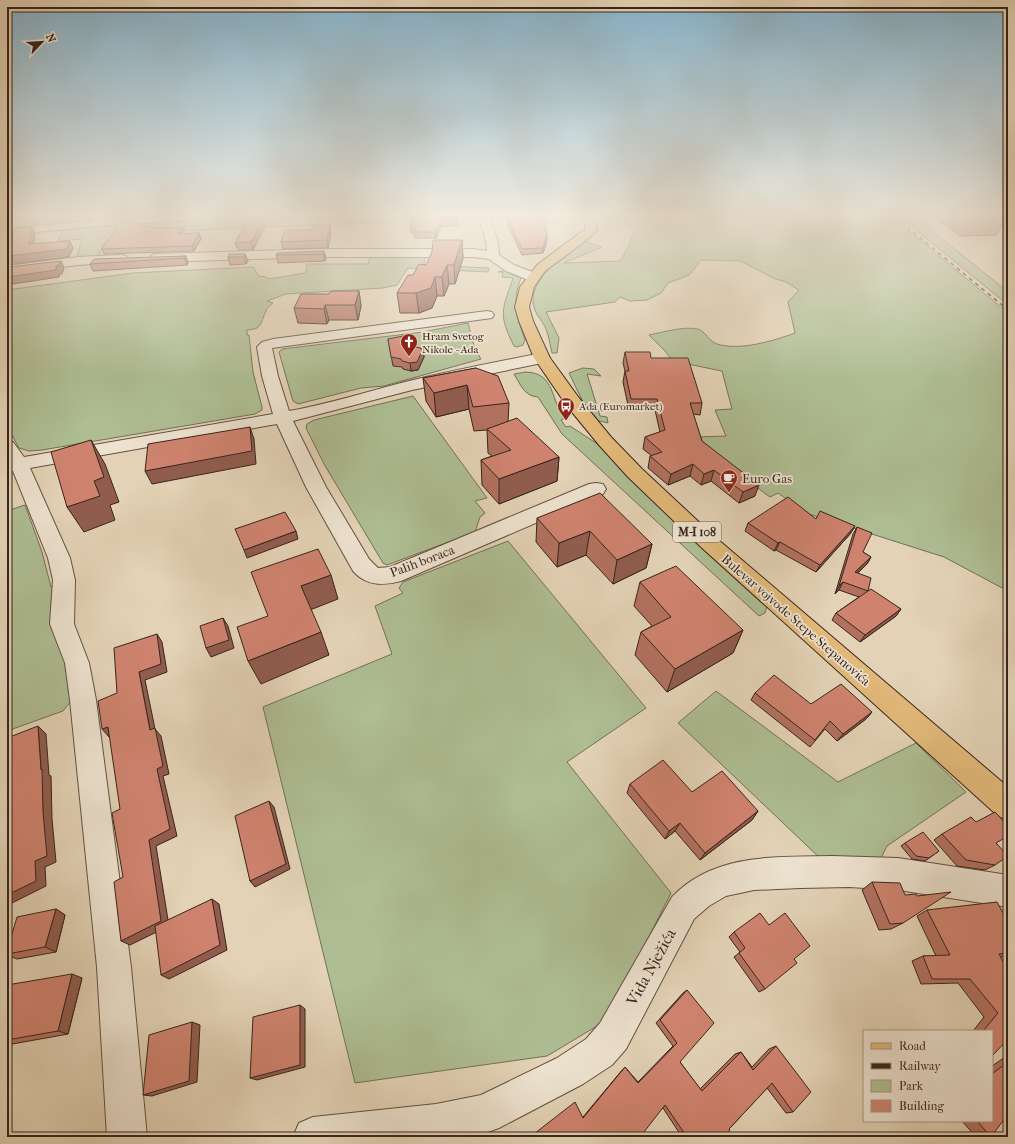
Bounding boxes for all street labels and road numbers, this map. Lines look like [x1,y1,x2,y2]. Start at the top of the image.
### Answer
road number: M-I 108 [673,522,721,542]
street label: Palih boraca [388,541,457,580]
street label: Bulevar vojvode Stepe Stepanovića [719,551,874,689]
street label: Vida Nježića [622,925,680,1010]

